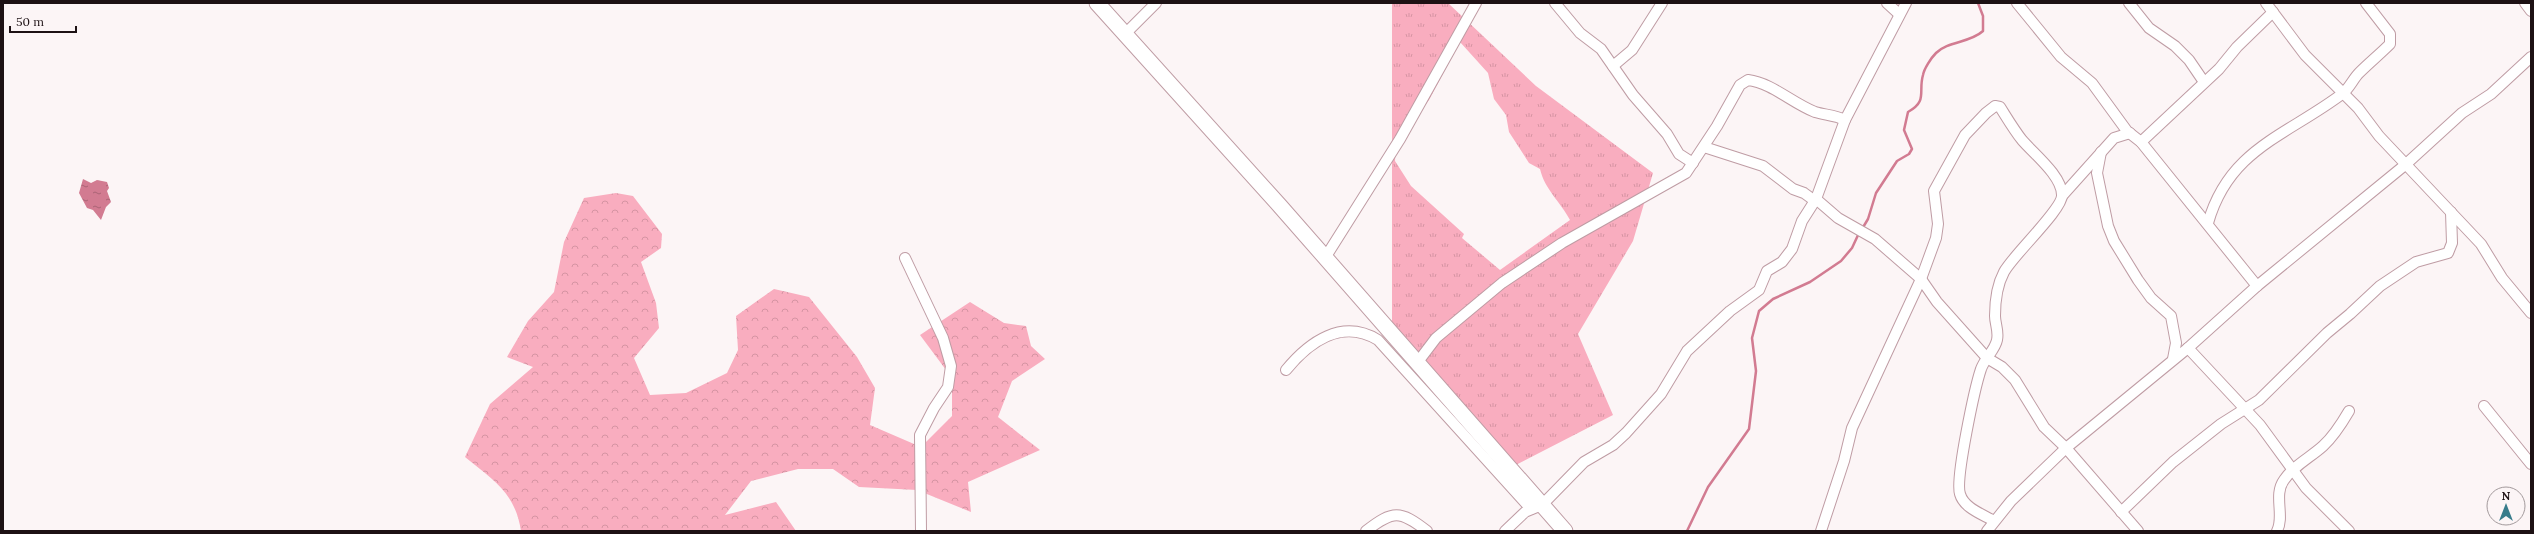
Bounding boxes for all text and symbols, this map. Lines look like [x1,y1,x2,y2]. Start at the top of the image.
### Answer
scale bar [10,8,76,34]
text: 50 m [16,14,44,29]
north arrow [2486,486,2526,526]
text: N [2502,489,2511,503]

